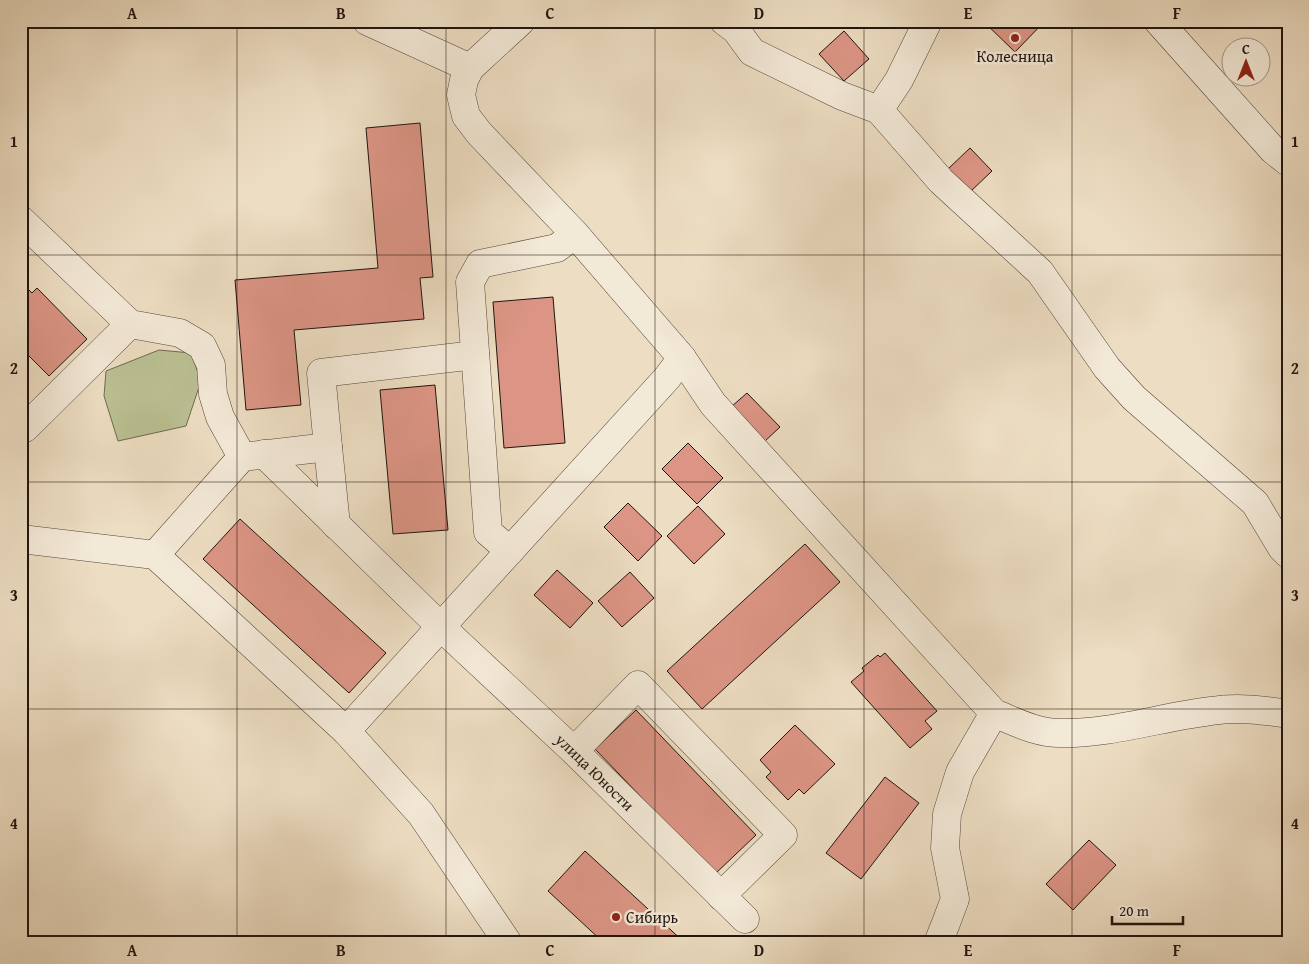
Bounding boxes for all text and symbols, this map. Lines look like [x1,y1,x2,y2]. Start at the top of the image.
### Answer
text: A [127,1,138,25]
text: B [336,1,346,25]
text: C [545,1,555,25]
text: D [754,1,764,25]
text: E [964,1,973,25]
text: F [1173,1,1181,25]
marker: Колесница [1009,32,1021,44]
north arrow [1222,38,1272,88]
text: С [1242,39,1250,59]
place label: Колесница [977,44,1054,68]
text: 1 [10,129,18,153]
text: 1 [1291,129,1299,153]
text: 2 [10,356,18,380]
text: 2 [1291,356,1299,380]
text: 3 [10,583,18,607]
text: 3 [1291,583,1299,607]
street label: улица Юности [549,727,640,817]
text: 4 [10,811,18,835]
text: 4 [1291,811,1299,835]
scale bar [1112,894,1183,926]
text: 20 m [1119,900,1150,921]
place label: Сибирь [626,905,679,929]
marker: Сибирь [610,911,622,923]
text: A [127,938,138,962]
text: B [336,938,346,962]
text: C [545,938,555,962]
text: D [754,938,764,962]
text: E [964,938,973,962]
text: F [1173,938,1181,962]

